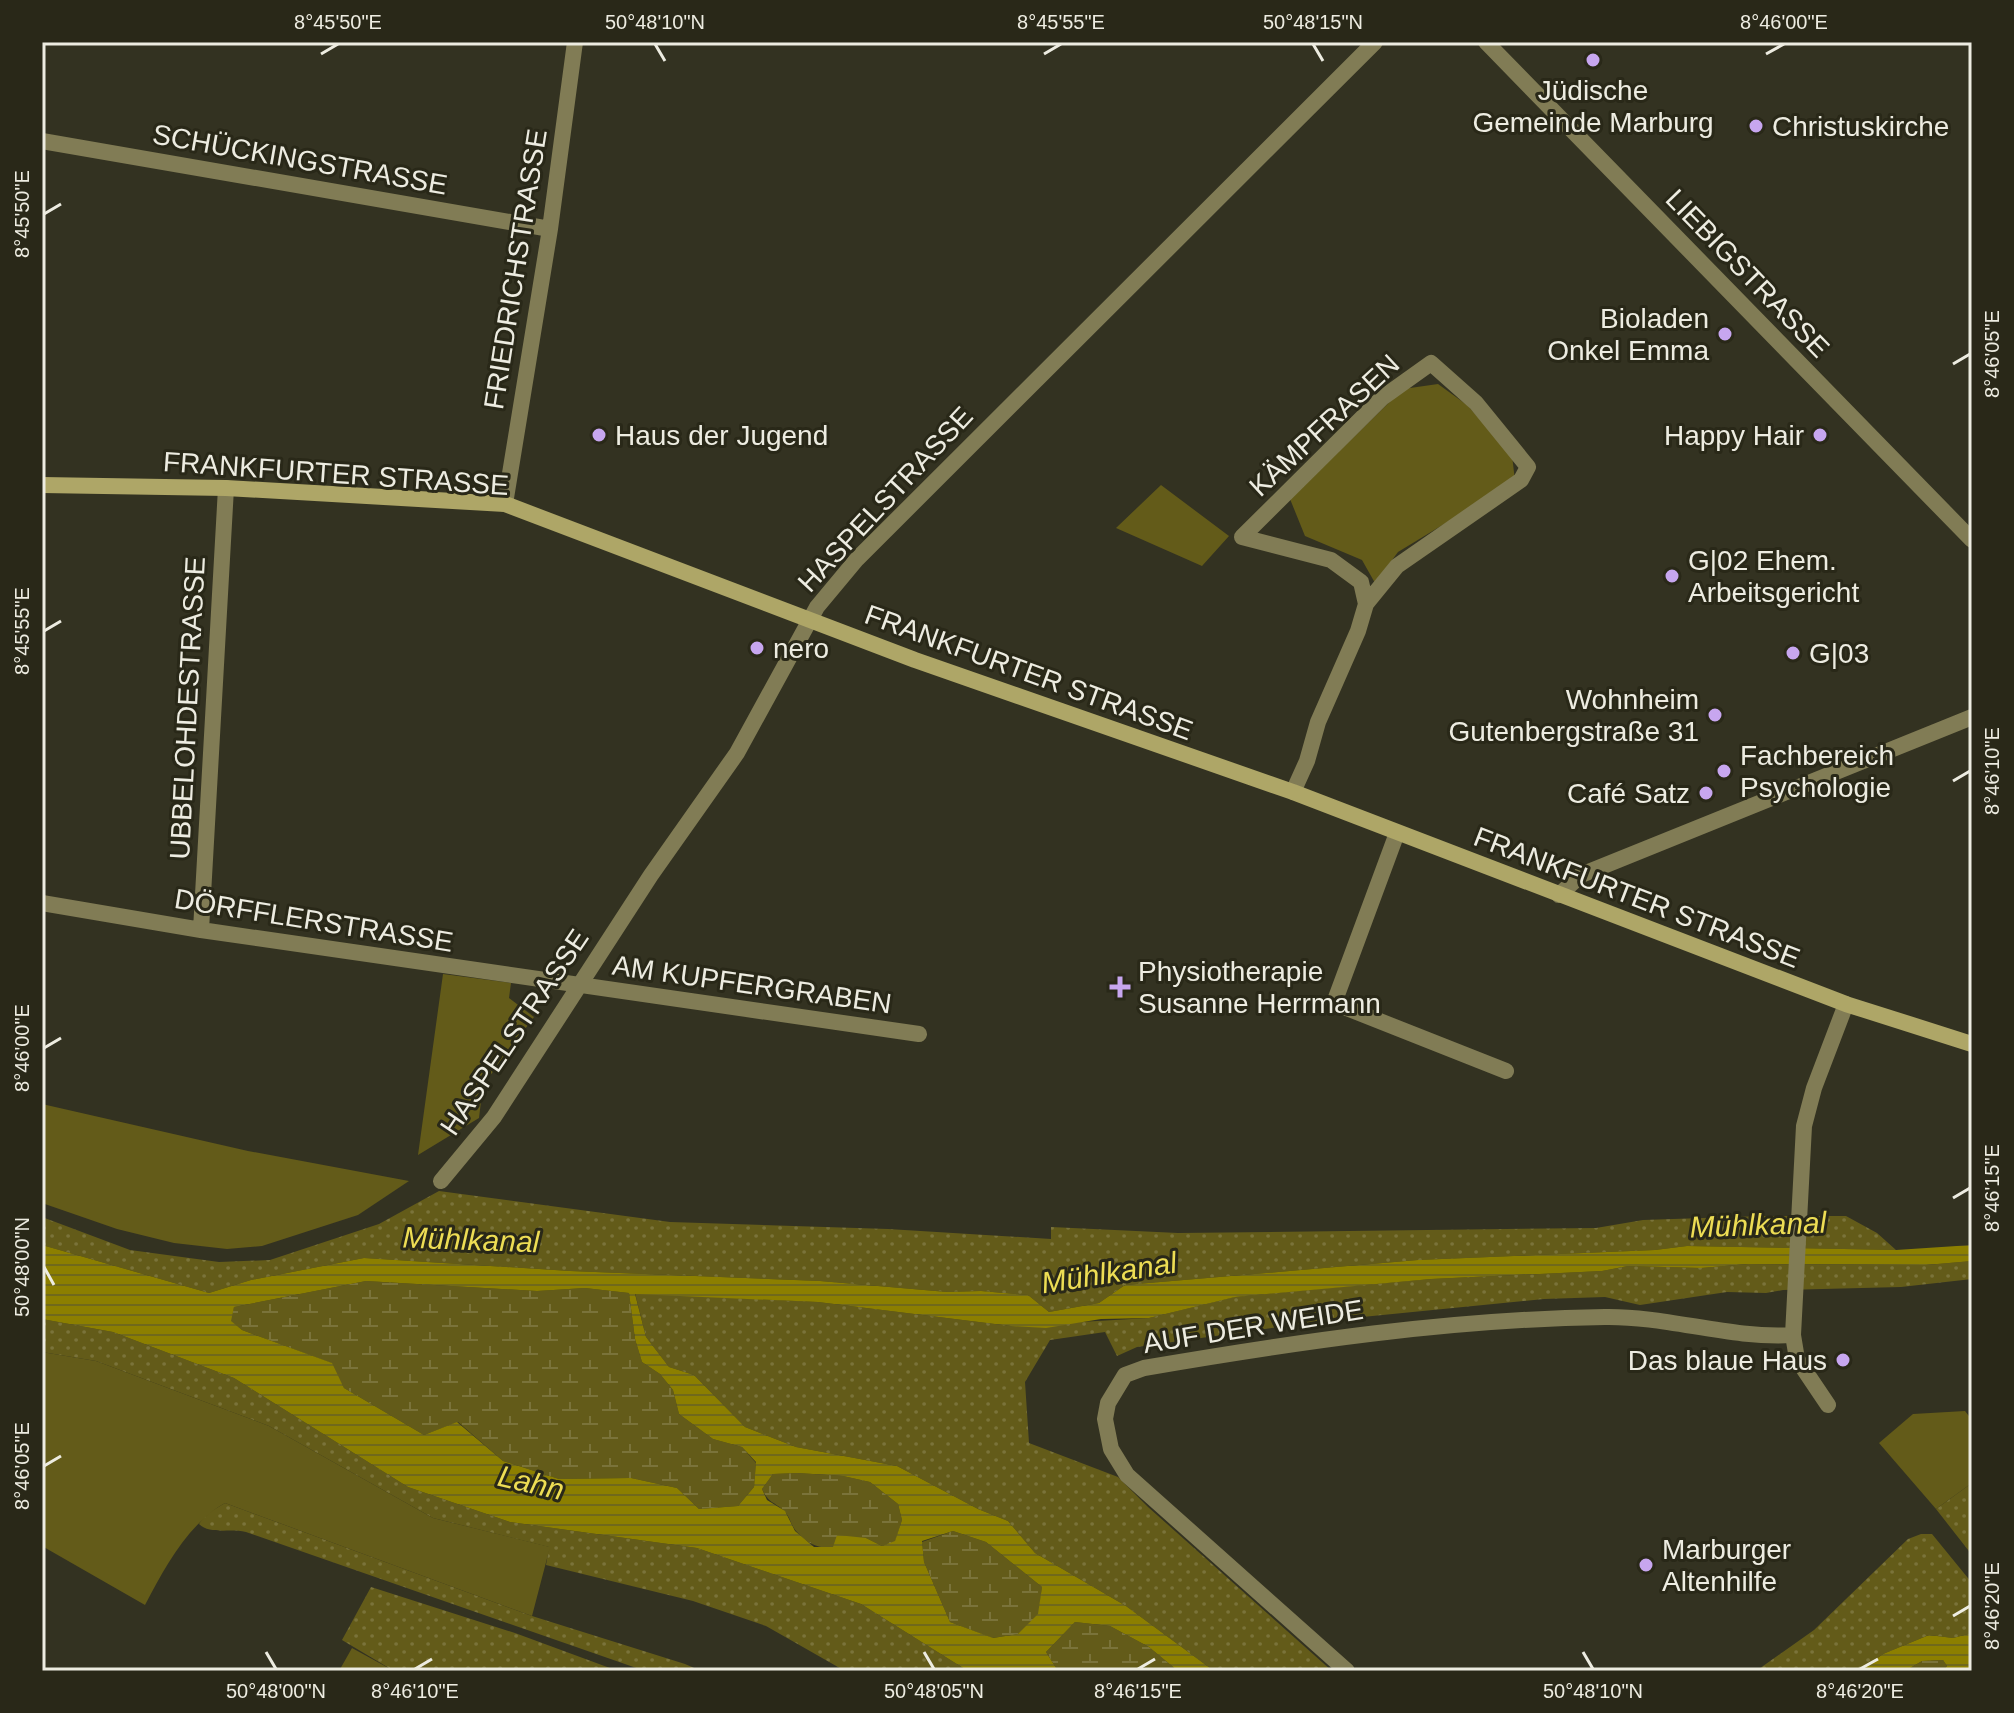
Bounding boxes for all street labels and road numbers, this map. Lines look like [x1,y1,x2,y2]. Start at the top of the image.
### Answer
street label: SCHÜCKINGSTRASSE [150,118,450,201]
street label: FRIEDRICHSTRASSE [478,127,553,411]
street label: LIEBIGSTRASSE [1660,183,1836,364]
street label: KÄMPFRASEN [1243,348,1405,502]
street label: HASPELSTRASSE [792,401,979,598]
street label: FRANKFURTER STRASSE [162,446,510,501]
street label: UBBELOHDESTRASSE [164,556,211,860]
street label: FRANKFURTER STRASSE [861,599,1197,746]
street label: FRANKFURTER STRASSE [1470,821,1804,974]
street label: DÖRFFLERSTRASSE [172,883,455,958]
street label: HASPELSTRASSE [434,924,595,1141]
street label: AM KUPFERGRABEN [610,950,894,1019]
street label: AUF DER WEIDE [1141,1294,1365,1359]

